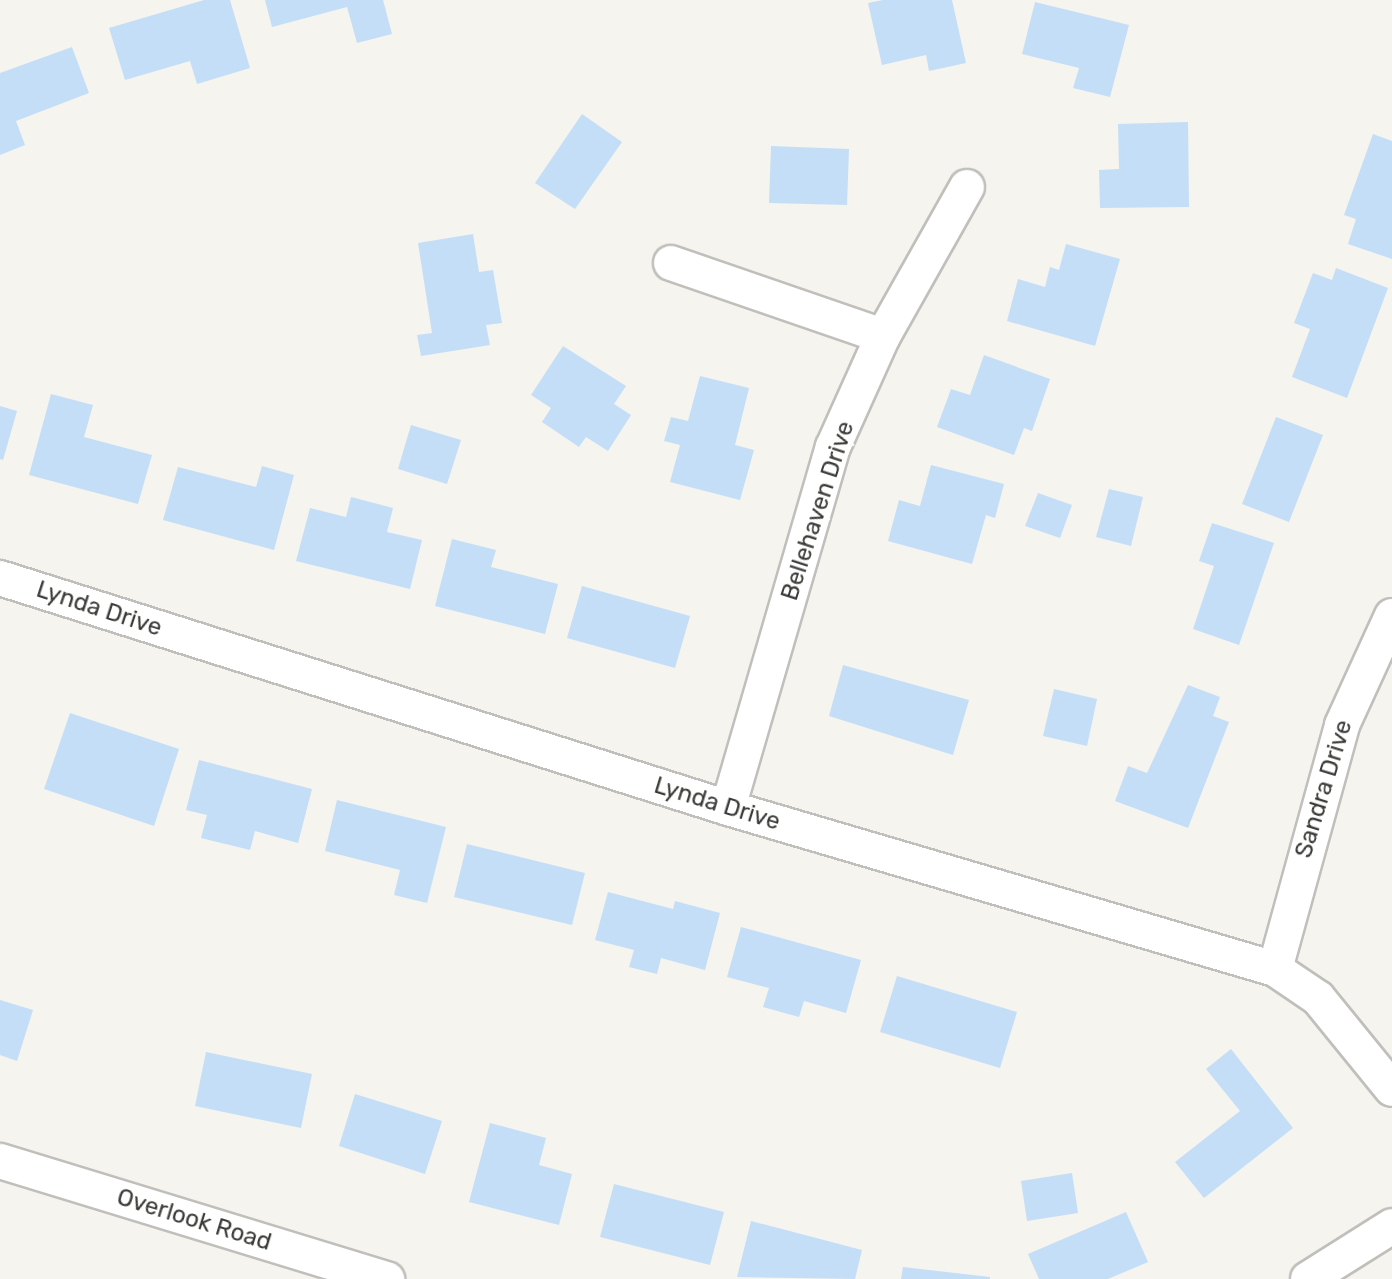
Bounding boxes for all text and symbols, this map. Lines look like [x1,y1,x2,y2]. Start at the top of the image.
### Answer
street label: Bellehaven Drive [775,418,861,604]
street label: Lynda Drive [33,575,165,643]
street label: Sandra Drive [1289,717,1359,861]
street label: Lynda Drive [651,771,783,837]
street label: Overlook Road [113,1183,275,1257]

